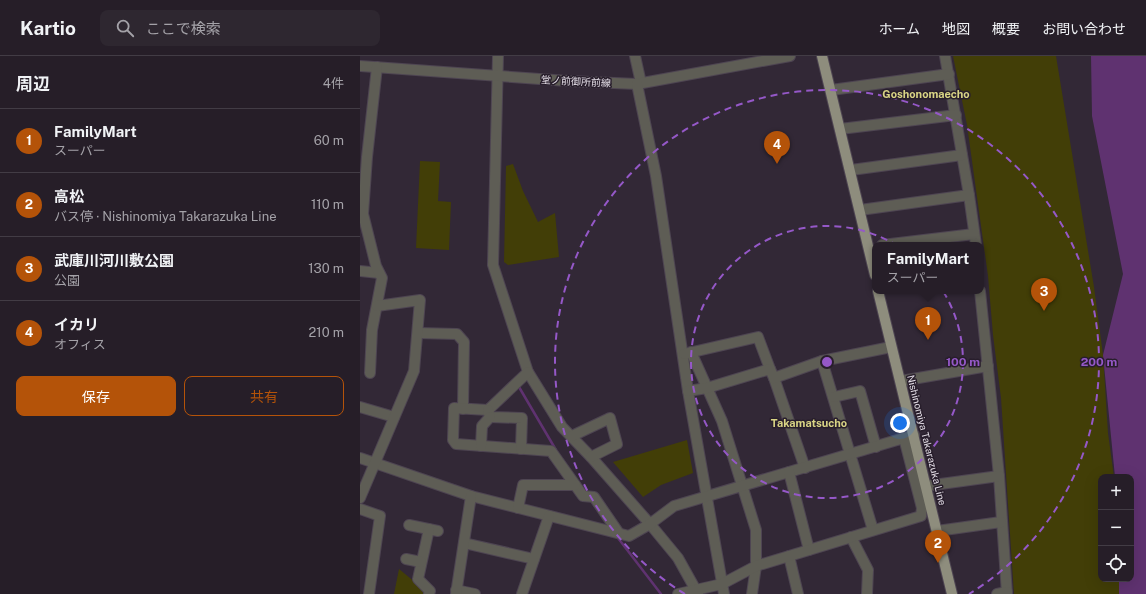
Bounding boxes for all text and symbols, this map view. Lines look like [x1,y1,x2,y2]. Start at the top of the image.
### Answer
search box [100,10,380,46]
text: Kartio [20,17,76,39]
icon: search [114,17,136,39]
text: ここで検索 [146,20,221,37]
text: ホーム [878,21,920,37]
text: 地図 [942,21,970,37]
text: 概要 [992,21,1020,37]
text: お問い合わせ [1042,21,1126,37]
street label: 堂ノ前御所前線 [541,73,611,89]
text: 周辺 [16,74,50,94]
text: 4件 [323,76,344,91]
district label: Goshonomaecho [882,88,970,100]
text: FamilyMart [54,123,137,140]
pin: 4 [764,131,790,164]
text: 1 [26,133,32,148]
text: 60 m [314,133,344,148]
text: スーパー [54,143,106,158]
text: 高松 [54,188,84,205]
text: 2 [25,197,33,212]
text: 110 m [311,197,344,212]
text: バス停 · Nishinomiya Takarazuka Line [54,209,277,224]
popup [872,242,984,294]
text: FamilyMart [887,250,969,267]
text: 武庫川河川敷公園 [54,252,174,269]
text: 3 [25,261,33,276]
text: 130 m [308,261,344,276]
text: スーパー [887,270,939,285]
text: 公園 [54,273,80,288]
pin: 3 [1031,278,1057,311]
pin: 1 [915,307,941,340]
text: イカリ [54,316,99,333]
text: 4 [25,325,33,340]
text: 210 m [309,325,344,340]
text: オフィス [54,337,106,352]
centre of rings [820,355,834,369]
text: 100 m [946,355,980,369]
text: 200 m [1081,355,1117,369]
street label: Nishinomiya Takarazuka Line [905,373,949,507]
button: 保存 [16,376,176,416]
button: 共有 [184,376,344,416]
your location [890,413,910,433]
district label: Takamatsucho [771,417,847,429]
map controls [1098,474,1134,582]
button: + [1098,474,1134,510]
button: − [1098,510,1134,546]
pin: 2 [925,530,951,563]
button: locate [1098,546,1134,582]

